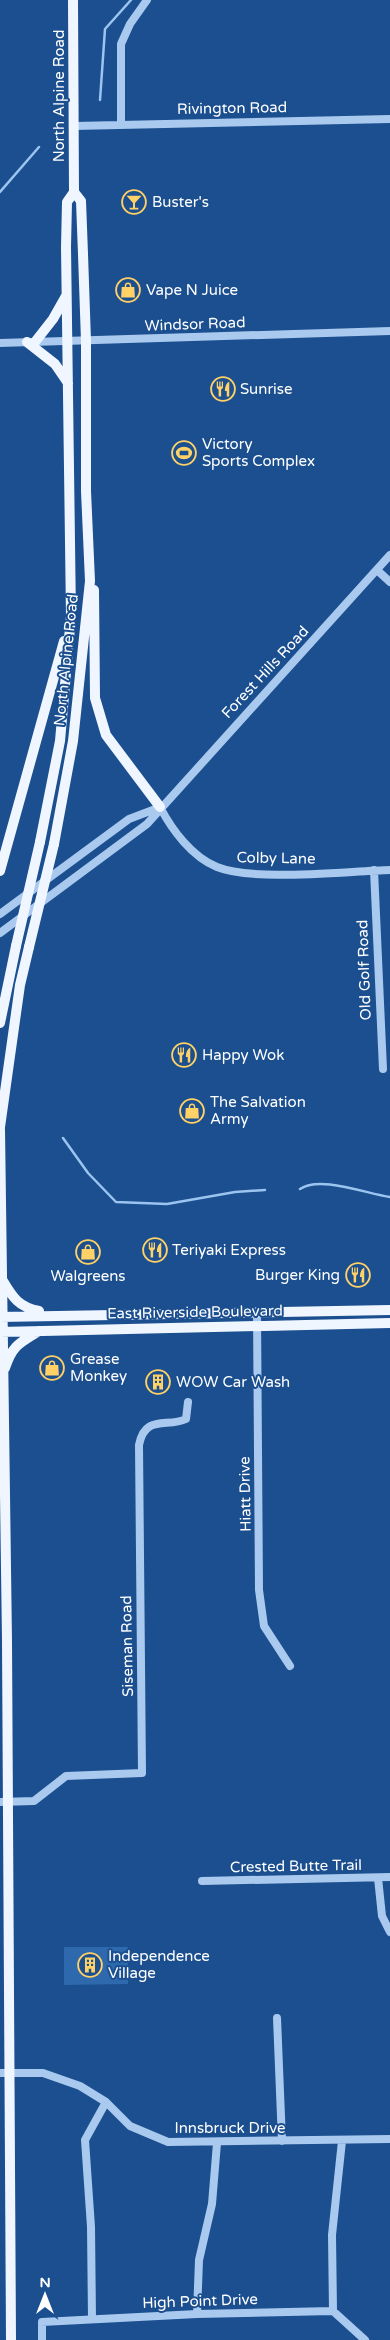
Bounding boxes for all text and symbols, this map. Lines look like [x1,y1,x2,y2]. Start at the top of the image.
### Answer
street label: North Alpine Road [50,30,68,162]
street label: Rivington Road [177,98,287,118]
bar icon: Buster's [121,189,147,215]
place label: Buster's [152,193,209,211]
shop icon: Vape N Juice [115,277,141,303]
place label: Vape N Juice [146,281,238,299]
street label: Windsor Road [144,313,246,335]
restaurant icon: Sunrise [210,376,236,402]
place label: Sunrise [240,380,293,398]
place label: Victory Sports Complex [202,435,315,470]
sports icon: Victory Sports Complex [171,440,197,466]
street label: North Alpine Road [50,593,82,727]
street label: Forest Hills Road [218,622,312,722]
street label: Colby Lane [236,848,316,868]
street label: Old Golf Road [353,919,375,1021]
restaurant icon: Happy Wok [171,1042,197,1068]
place label: Happy Wok [202,1046,284,1064]
place label: The Salvation Army [210,1093,306,1128]
shop icon: The Salvation Army [179,1098,205,1124]
restaurant icon: Teriyaki Express [142,1237,168,1263]
shop icon: Walgreens [75,1239,101,1265]
place label: Teriyaki Express [172,1241,286,1259]
restaurant icon: Burger King [345,1262,371,1288]
place label: Burger King [255,1266,340,1284]
place label: Walgreens [50,1267,126,1285]
street label: East Riverside Boulevard [107,1301,283,1323]
place label: Grease Monkey [70,1350,127,1385]
shop icon: Grease Monkey [39,1355,65,1381]
building icon: WOW Car Wash [145,1369,171,1395]
place label: WOW Car Wash [176,1373,290,1391]
street label: Hiatt Drive [235,1456,255,1532]
street label: Siseman Road [117,1595,137,1697]
street label: Crested Butte Trail [230,1856,362,1876]
place label: Independence Village [108,1947,210,1982]
building icon: Independence Village [77,1952,103,1978]
street label: Innsbruck Drive [175,2119,285,2137]
north arrow [20,2270,70,2320]
text: N [39,2274,51,2291]
street label: High Point Drive [142,2290,258,2312]

